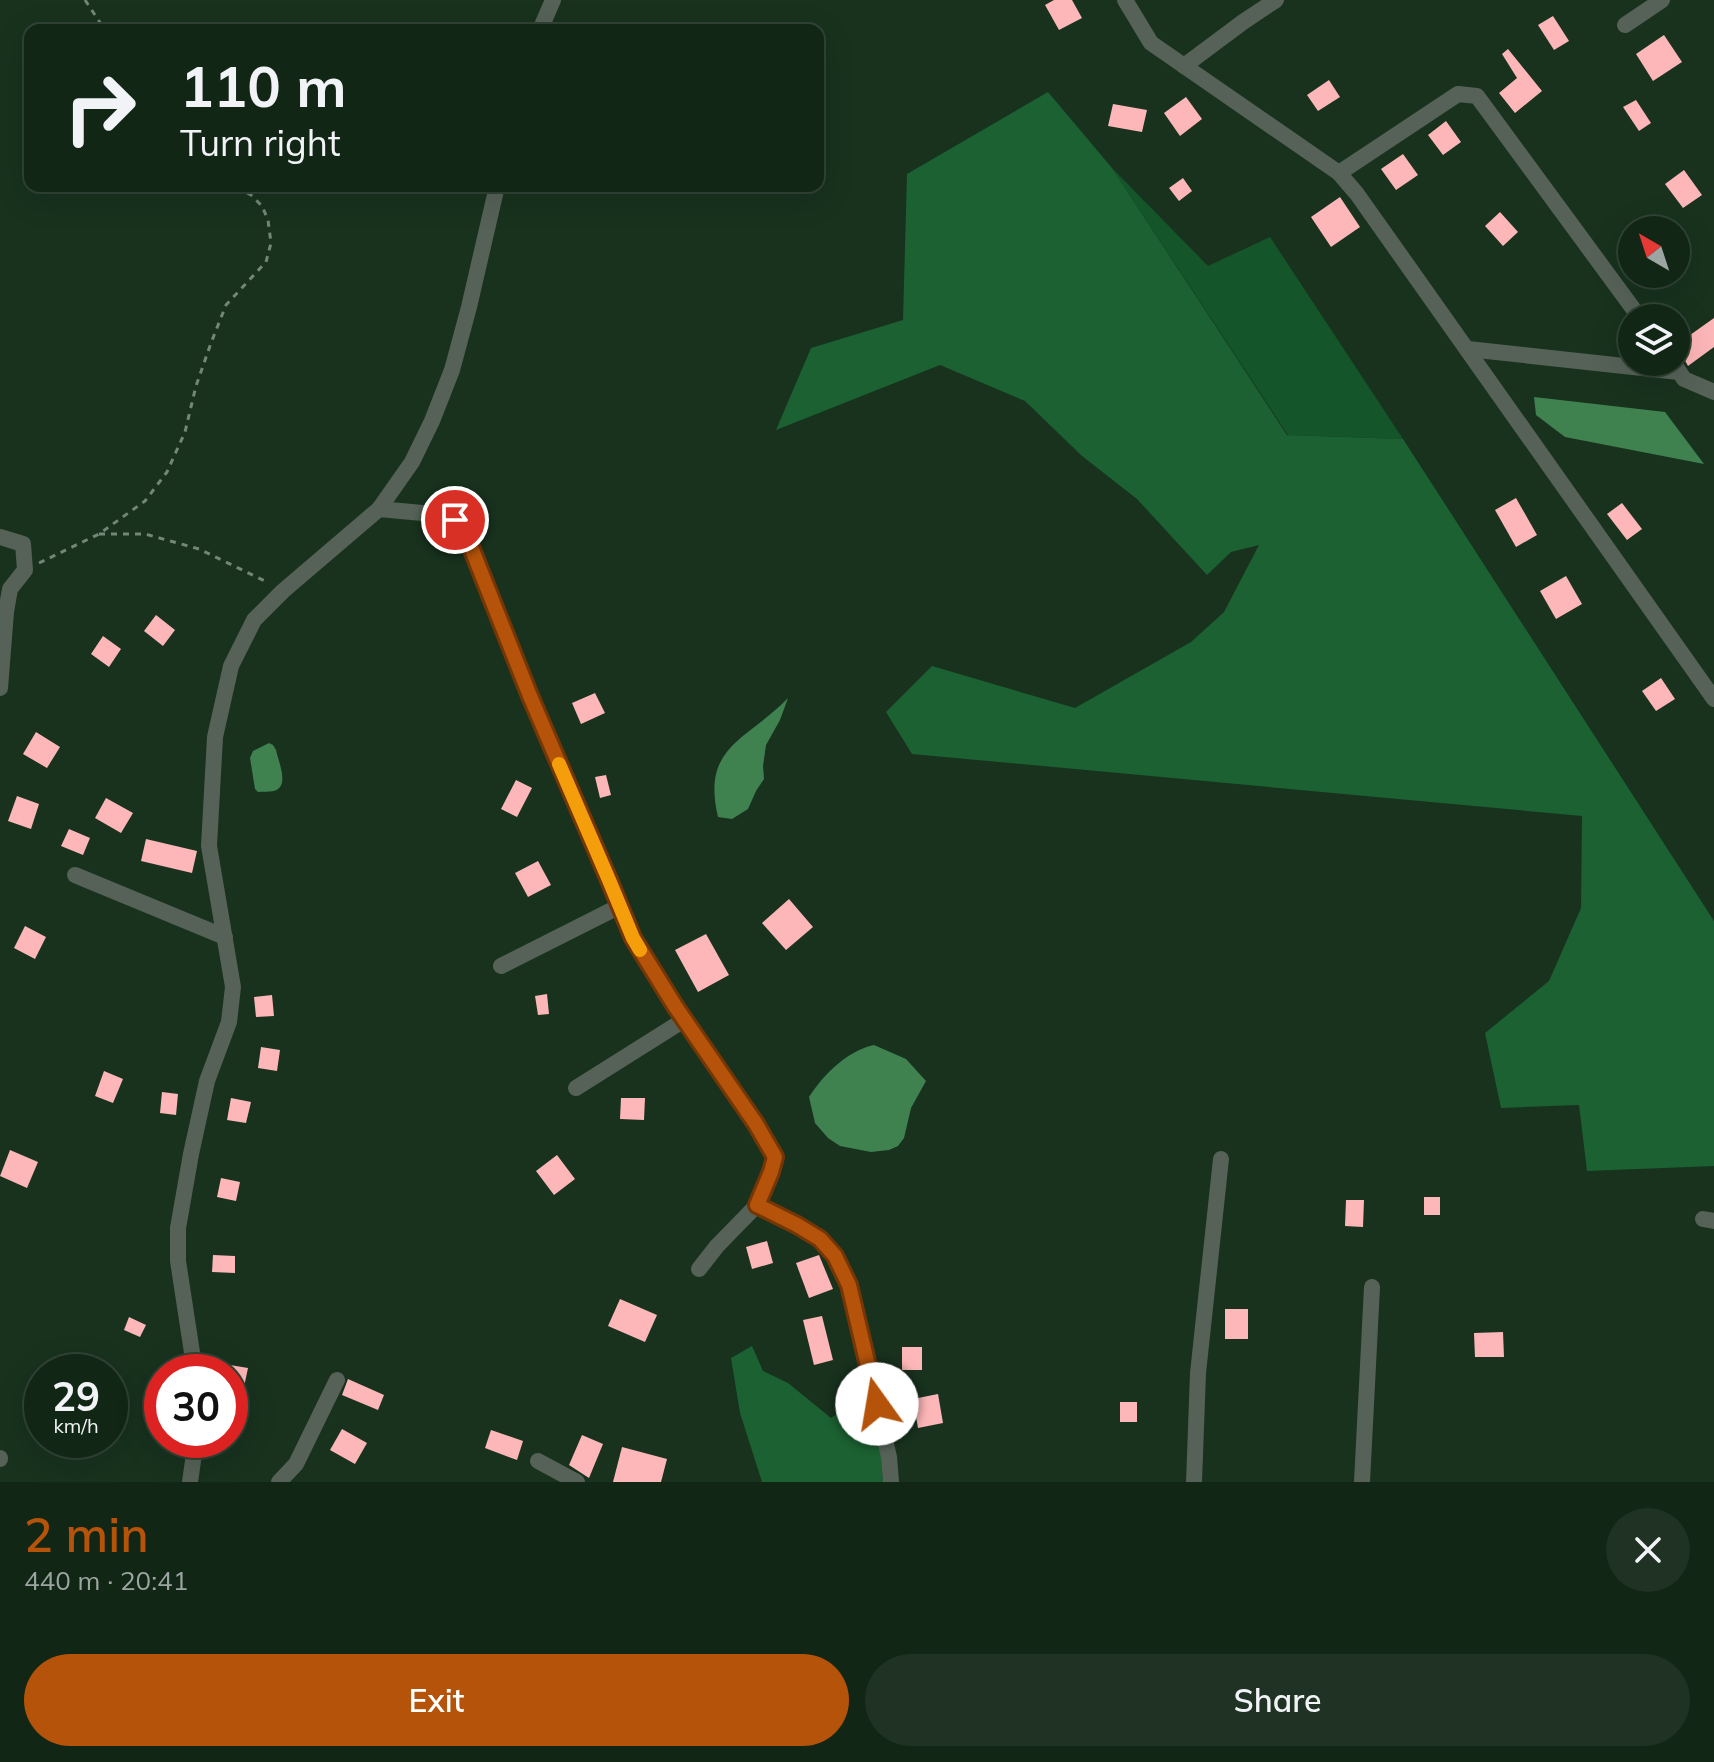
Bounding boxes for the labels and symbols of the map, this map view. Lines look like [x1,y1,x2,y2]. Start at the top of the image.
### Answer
north arrow [1618,216,1690,288]
pin [421,486,489,554]
speed limit sign: 30 [144,1354,248,1458]
position arrow [835,1362,919,1446]

